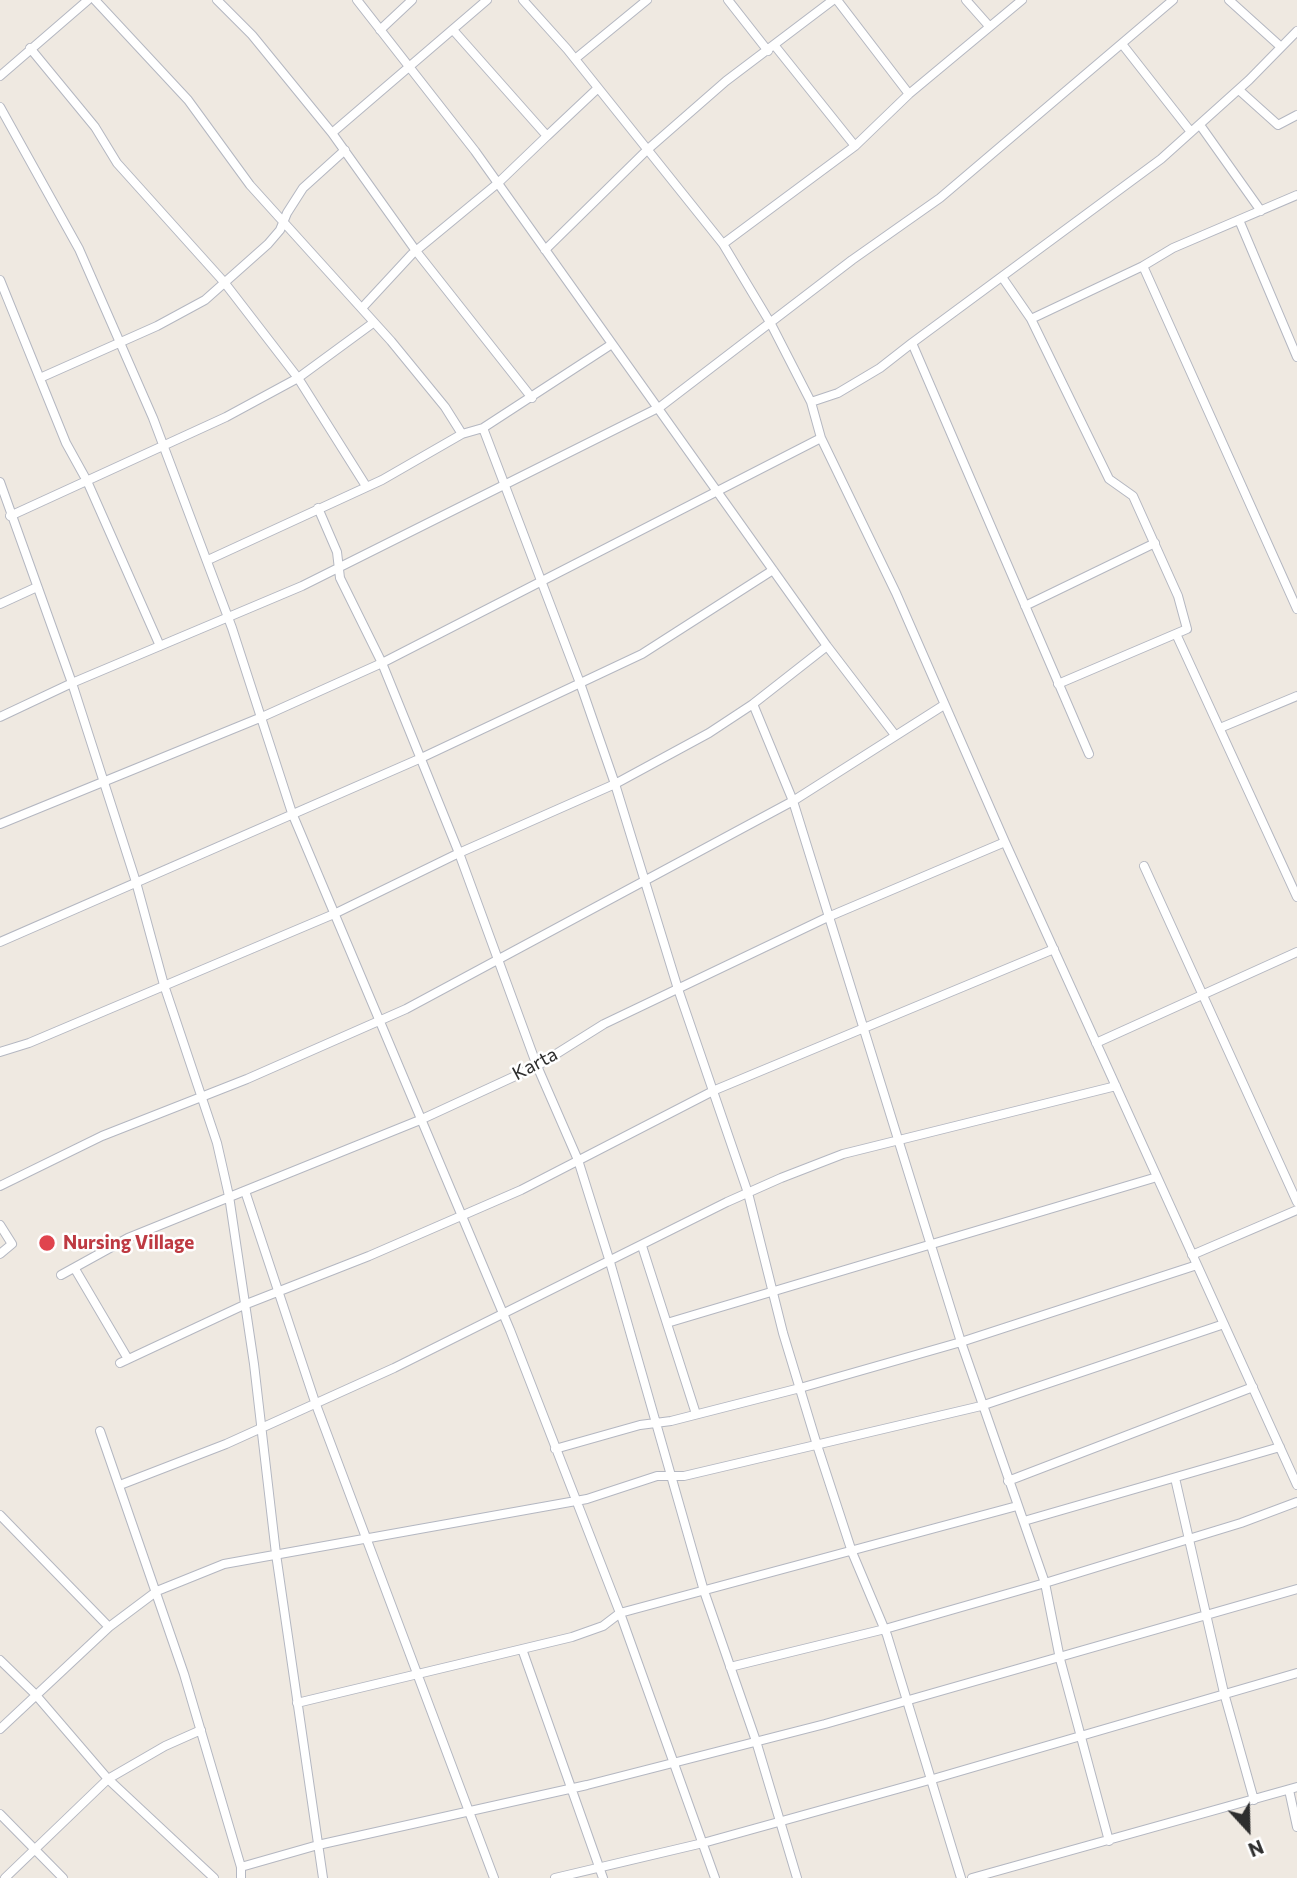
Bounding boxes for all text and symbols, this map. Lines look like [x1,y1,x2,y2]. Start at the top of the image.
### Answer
street label: Karta [508,1043,562,1085]
place label: Nursing Village [63,1232,194,1254]
marker: Nursing Village [37,1233,57,1253]
north arrow [1213,1794,1283,1864]
text: N [1245,1836,1267,1862]

